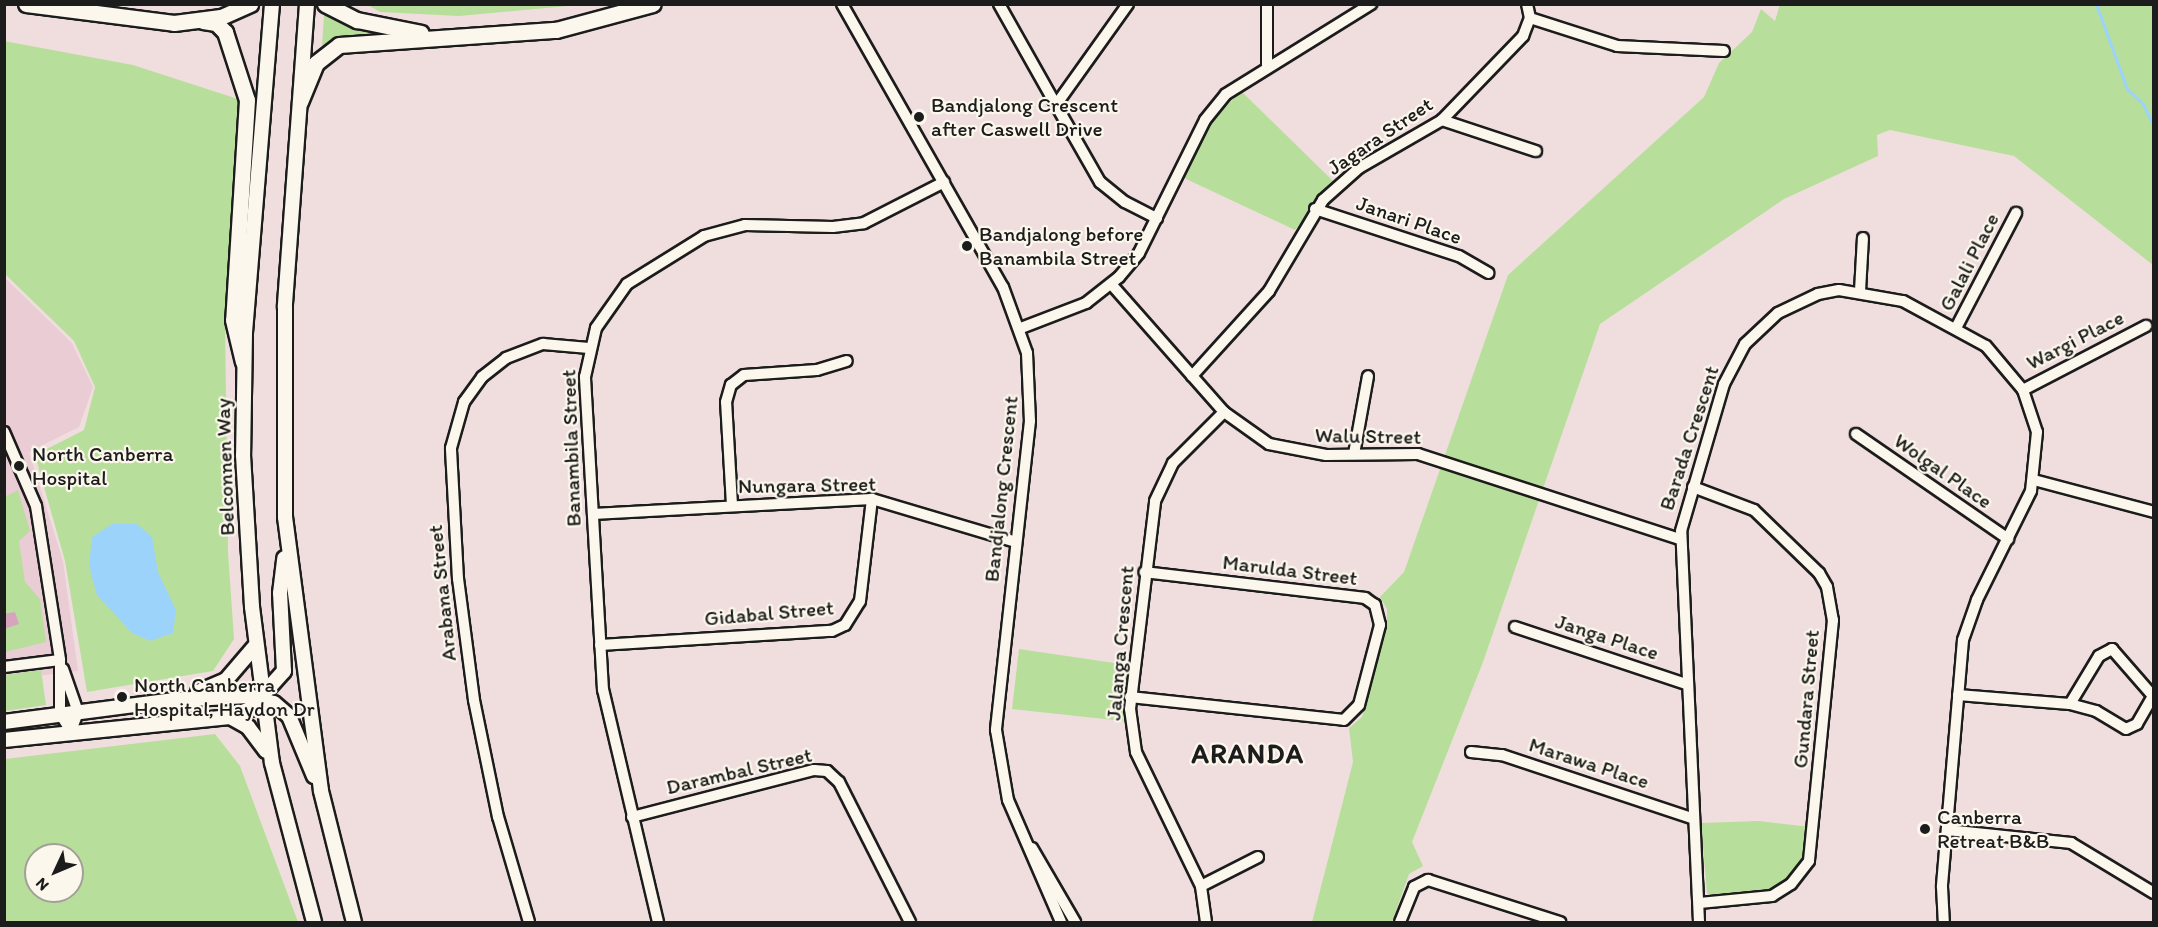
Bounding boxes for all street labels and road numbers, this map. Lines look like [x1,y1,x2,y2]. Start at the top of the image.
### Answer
street label: Jagara Street [1323,92,1437,180]
street label: Janari Place [1353,190,1465,250]
street label: Galali Place [1934,209,2004,315]
street label: Wargi Place [2022,305,2128,375]
street label: Barada Crescent [1654,362,1724,514]
street label: Banambila Street [556,369,586,527]
street label: Bandjalong Crescent [979,395,1023,583]
street label: Belconnen Way [210,398,240,536]
street label: Walu Street [1315,422,1421,450]
street label: Wolgal Place [1889,428,1997,514]
street label: Nungara Street [738,471,876,499]
street label: Arabana Street [422,524,462,662]
street label: Marulda Street [1221,549,1359,591]
street label: Jalanga Crescent [1101,565,1139,721]
street label: Gidabal Street [703,595,835,631]
street label: Janga Place [1552,609,1662,665]
street label: Gundara Street [1787,629,1825,769]
street label: Marawa Place [1526,732,1652,794]
street label: Darambal Street [664,742,814,800]

